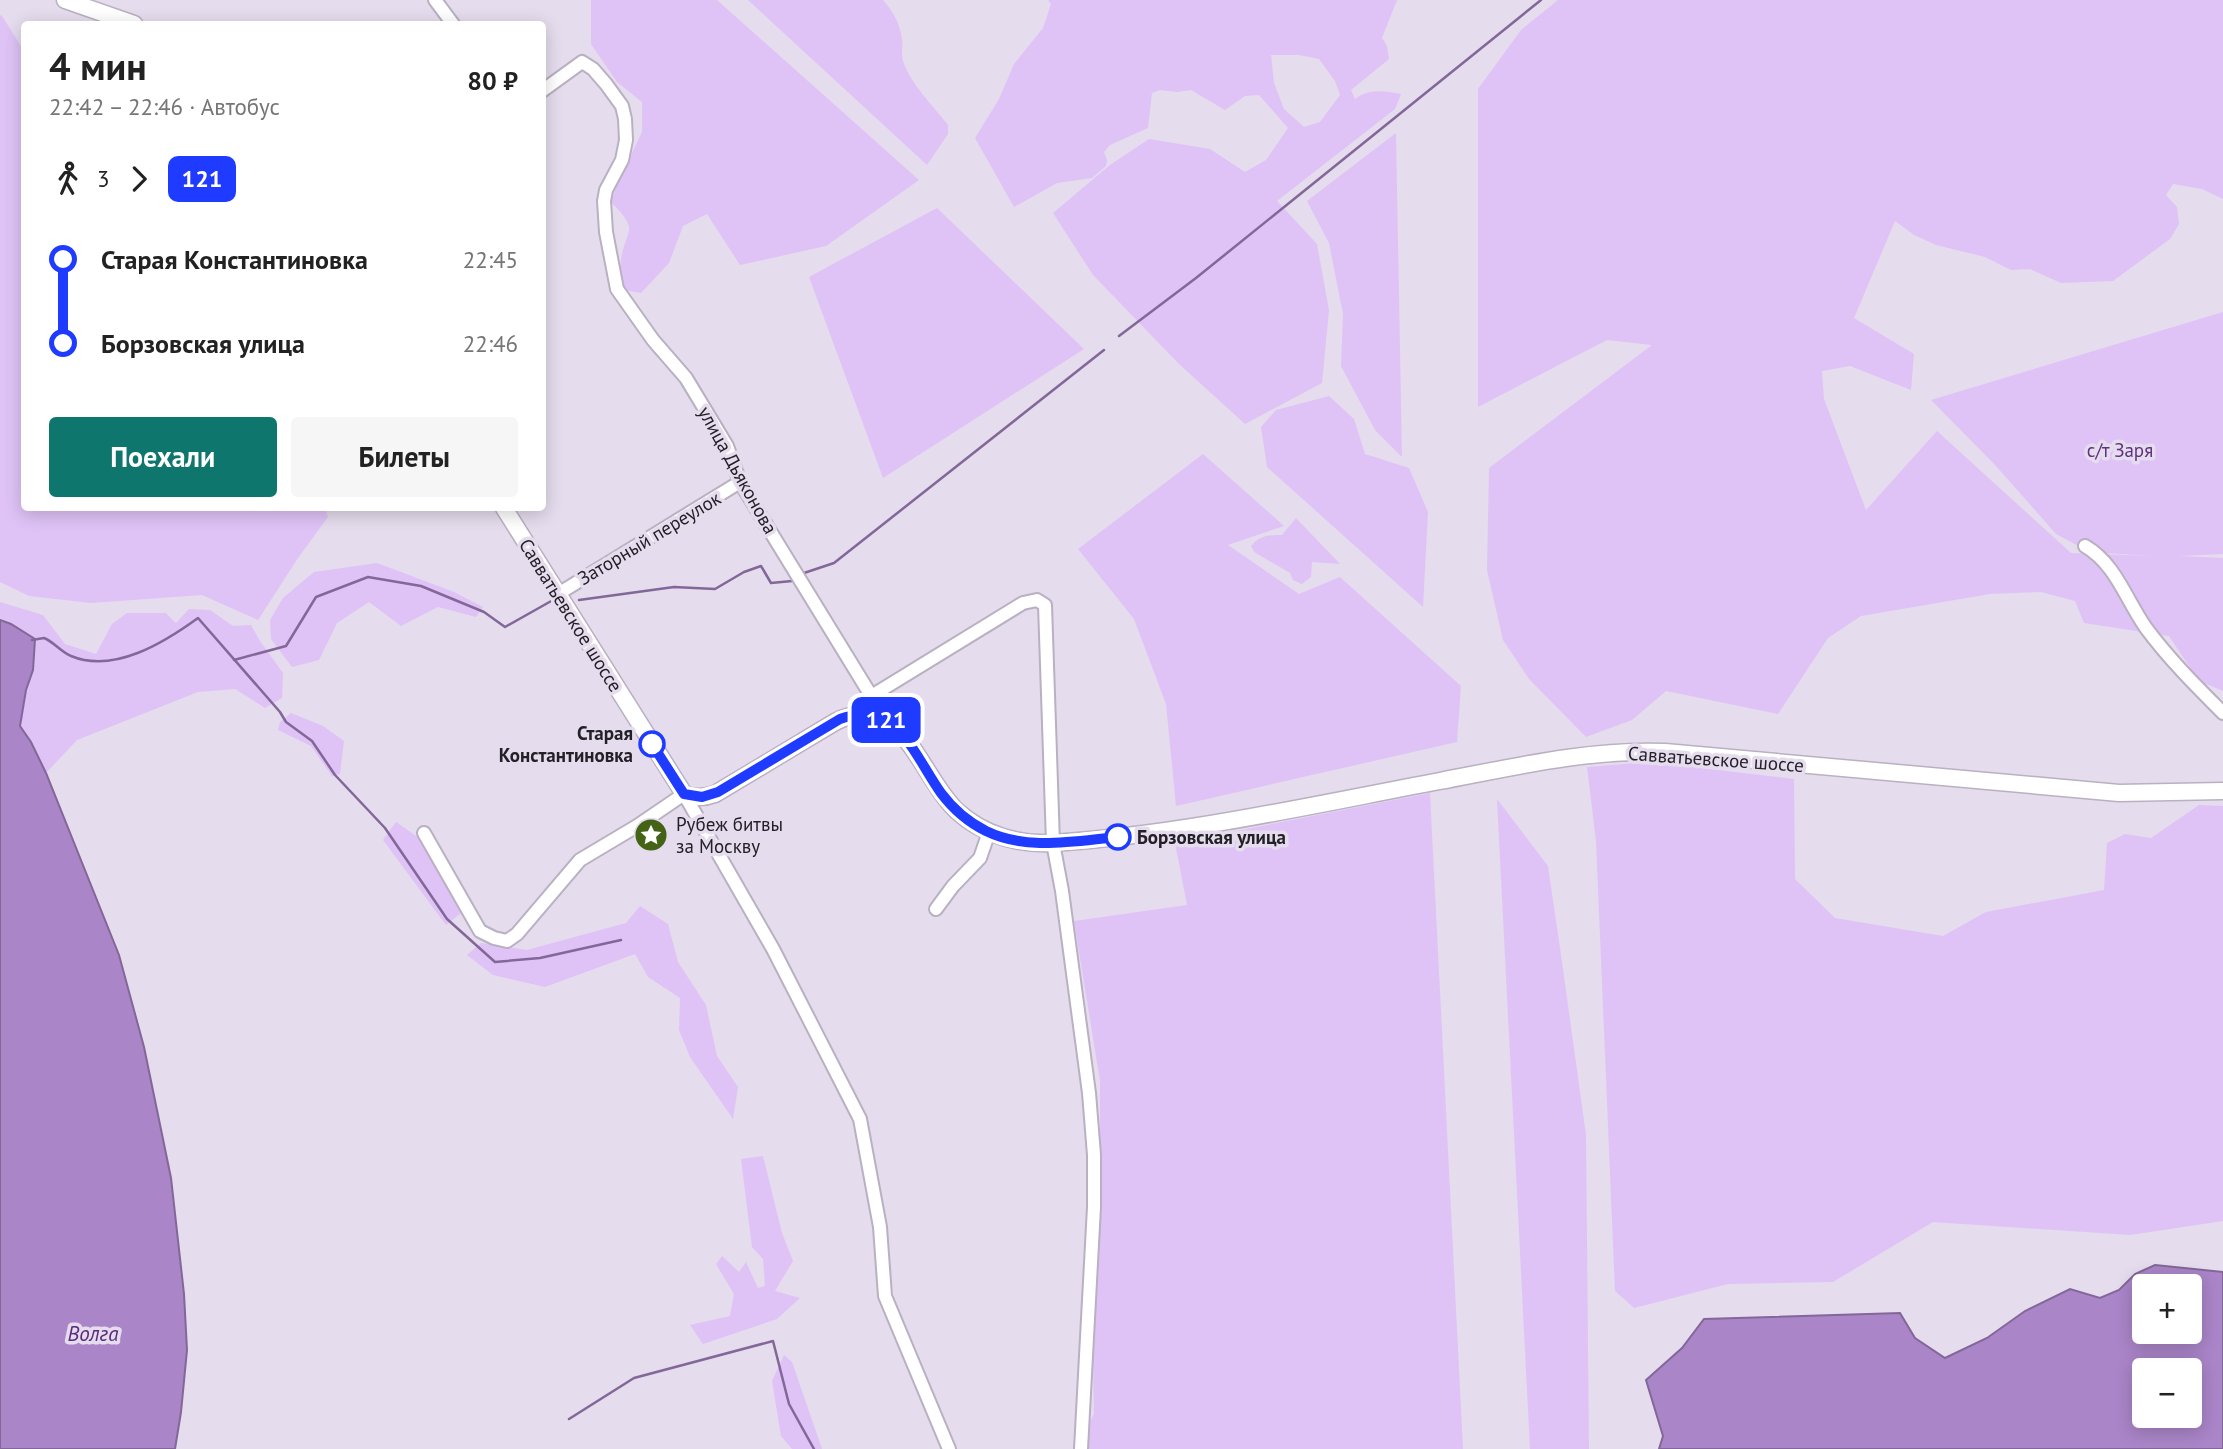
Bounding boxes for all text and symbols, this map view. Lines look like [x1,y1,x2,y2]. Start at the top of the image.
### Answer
text: 4 мин [49,41,147,90]
text: 80 ₽ [467,64,518,97]
text: 22:42 – 22:46 · Автобус [49,92,280,121]
icon: walk [49,160,87,198]
icon: forward [120,160,158,198]
text: 121 [182,163,222,194]
text: 3 [97,164,110,193]
text: Старая Константиновка [101,243,368,276]
text: 22:45 [463,245,518,274]
text: Борзовская улица [101,327,305,360]
text: 22:46 [463,329,518,358]
street label: улица Дьяконова [693,402,783,538]
button: Поехали [49,417,277,497]
button: Билеты [291,417,518,497]
park label: с/т Заря [2087,438,2153,462]
street label: Заторный переулок [573,486,725,590]
street label: Савватьевское шоссе [514,534,628,696]
line badge: 121 [846,697,926,743]
text: 121 [866,704,906,735]
place label: Старая Константиновка [499,721,633,767]
marker: Старая Константиновка [639,731,665,757]
street label: Савватьевское шоссе [1627,741,1805,777]
place label: Рубеж битвы за Москву [676,812,783,858]
place icon: Рубеж битвы за Москву [632,816,670,854]
marker: Борзовская улица [1105,824,1131,850]
place label: Борзовская улица [1137,825,1286,849]
map controls [2132,1274,2202,1428]
button: + [2132,1274,2202,1344]
water label: Волга [68,1320,119,1347]
button: − [2132,1358,2202,1428]

